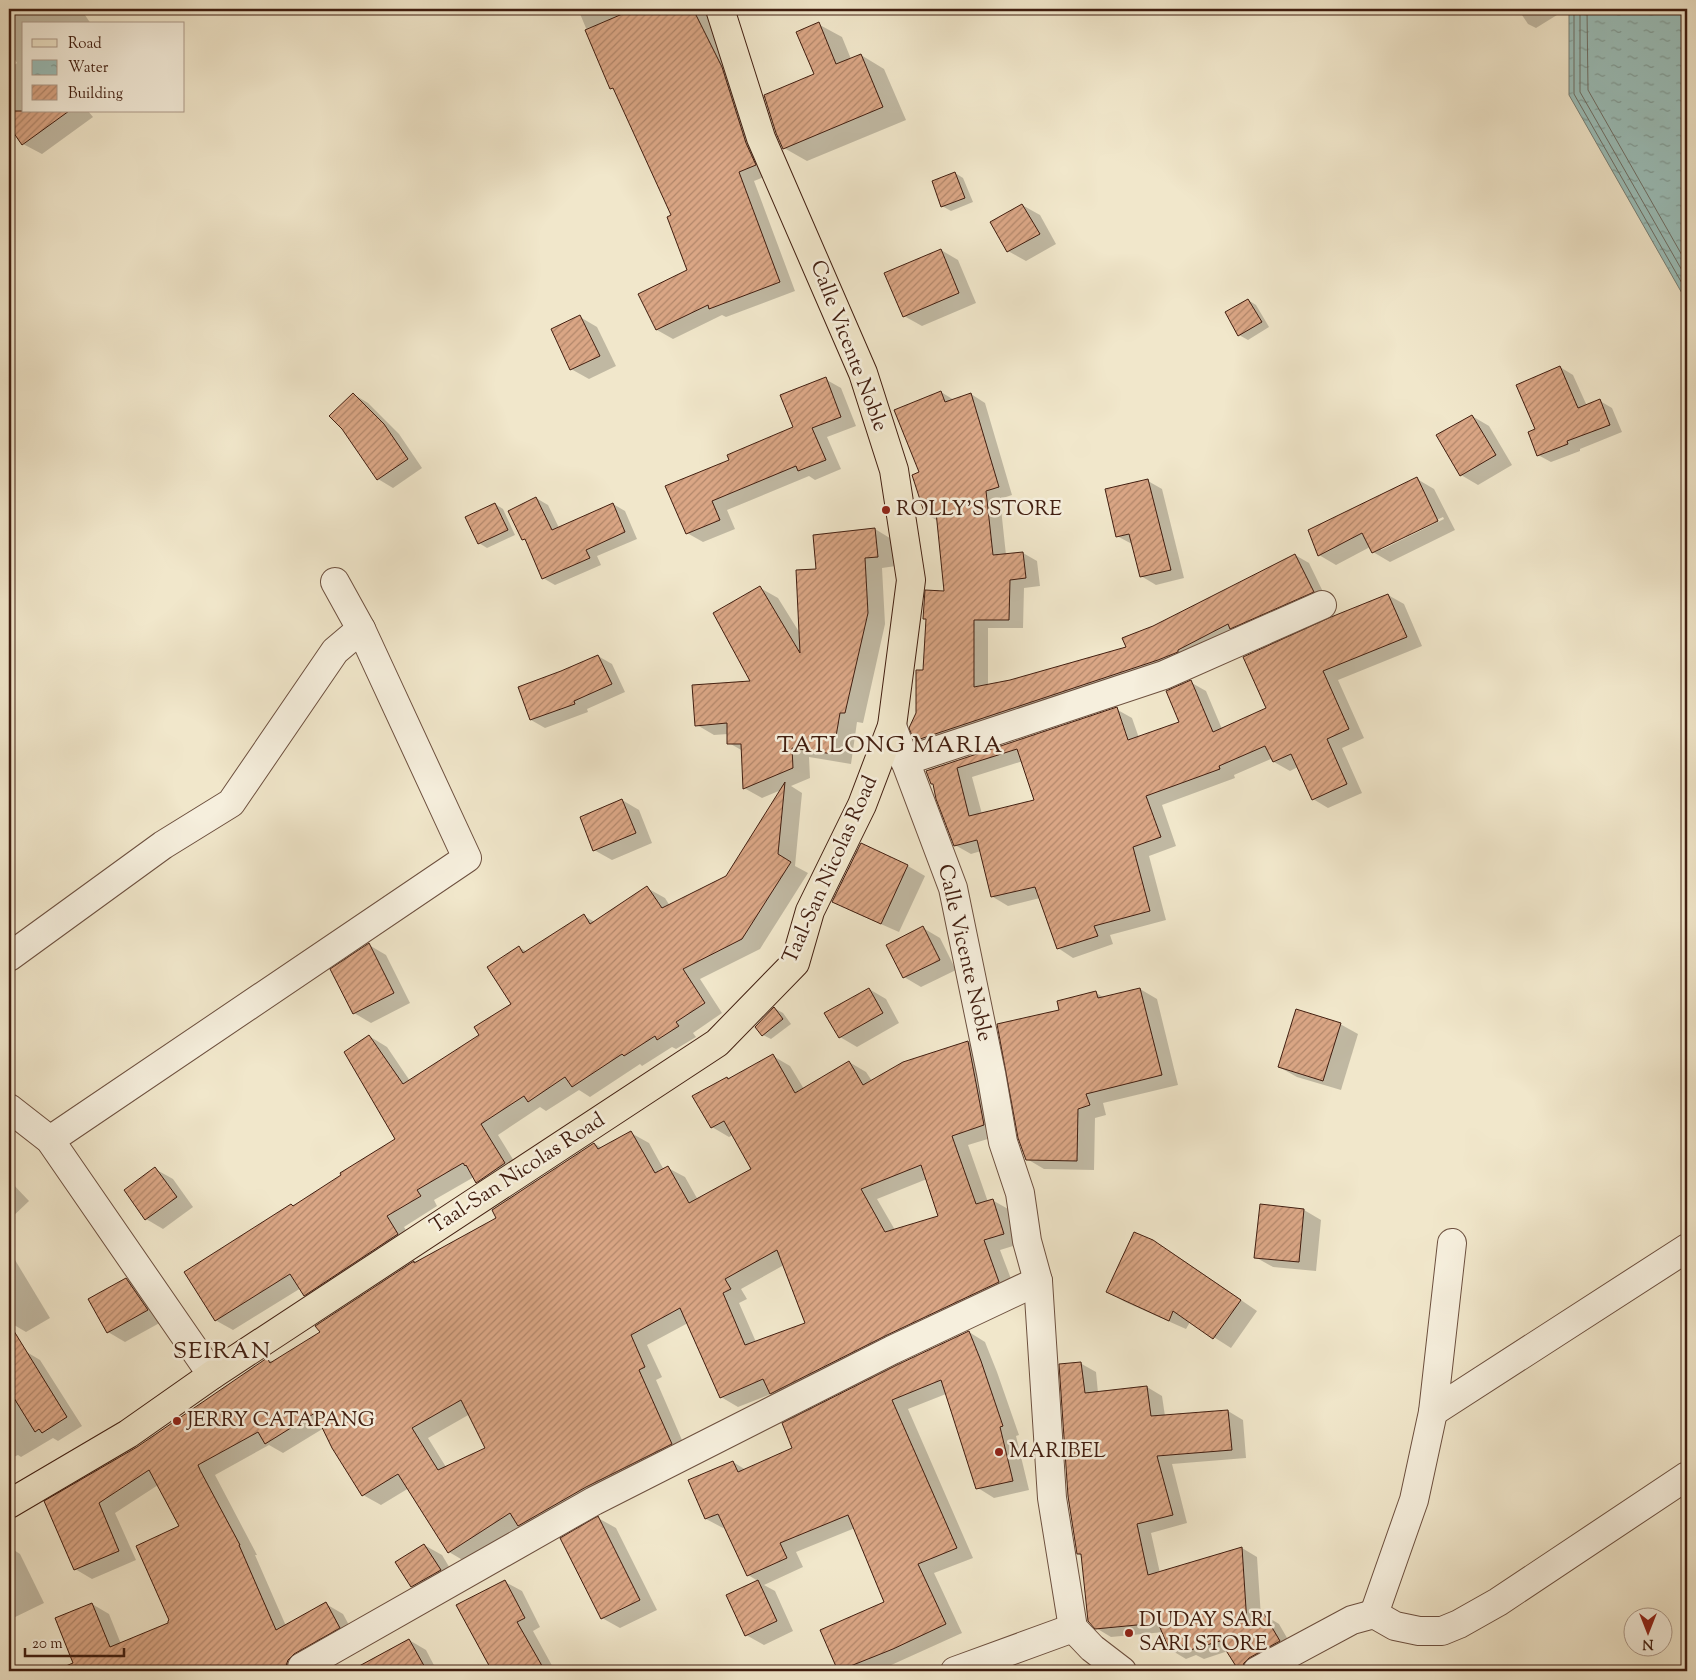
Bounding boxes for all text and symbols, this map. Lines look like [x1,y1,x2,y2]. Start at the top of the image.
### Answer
legend [22,22,185,112]
text: Road [68,34,102,55]
text: Water [68,58,109,79]
text: Building [68,84,123,105]
street label: Calle Vicente Noble [802,256,894,436]
place label: ROLLY'S STORE [896,495,1062,525]
marker: ROLLY'S STORE [880,504,892,516]
district label: TATLONG MARIA [777,729,1003,763]
street label: Taal-San Nicolas Road [776,771,886,969]
street label: Calle Vicente Noble [929,861,999,1045]
street label: Taal-San Nicolas Road [425,1106,611,1242]
district label: SEIRAN [173,1335,271,1369]
place label: JERRY CATAPANG [186,1406,375,1436]
marker: JERRY CATAPANG [171,1415,183,1427]
place label: MARIBEL [1009,1437,1106,1467]
marker: MARIBEL [993,1446,1005,1458]
place label: DUDAY SARI SARI STORE [1139,1606,1273,1660]
north arrow [1624,1608,1674,1658]
scale bar [25,1625,124,1657]
marker: DUDAY SARI SARI STORE [1123,1627,1135,1639]
text: N [1642,1633,1654,1653]
text: 20 m [32,1634,63,1655]

